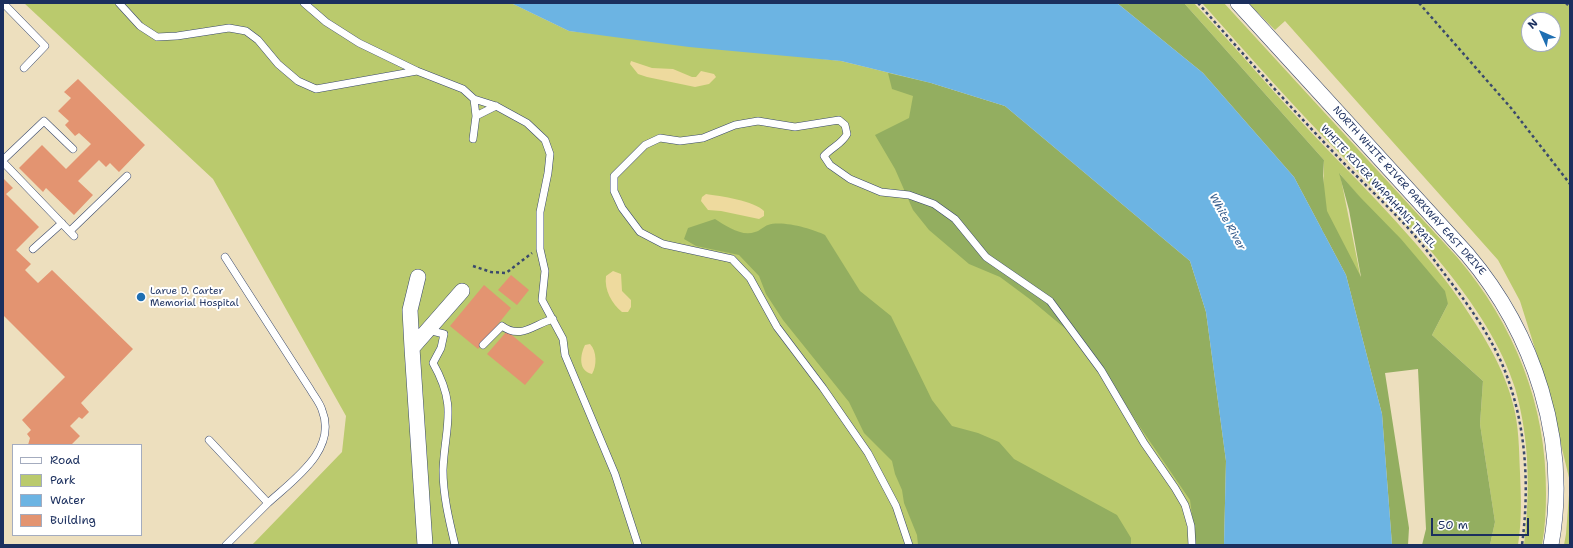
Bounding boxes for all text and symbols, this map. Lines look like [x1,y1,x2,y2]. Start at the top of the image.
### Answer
north arrow [1521,12,1561,52]
text: N [1524,15,1541,32]
street label: NORTH WHITE RIVER PARKWAY EAST DRIVE [1330,104,1488,278]
street label: WHITE RIVER WAPAHANI TRAIL [1318,123,1438,251]
water label: White River [1206,191,1248,253]
place label: Larue D. Carter Memorial Hospital [150,285,239,308]
marker: Larue D. Carter Memorial Hospital [135,291,147,303]
legend [12,444,142,536]
text: Road [50,452,80,468]
text: Park [50,472,76,488]
text: Water [50,492,85,508]
scale bar [1433,510,1531,536]
text: Building [50,512,96,528]
text: 50 m [1438,517,1468,533]

